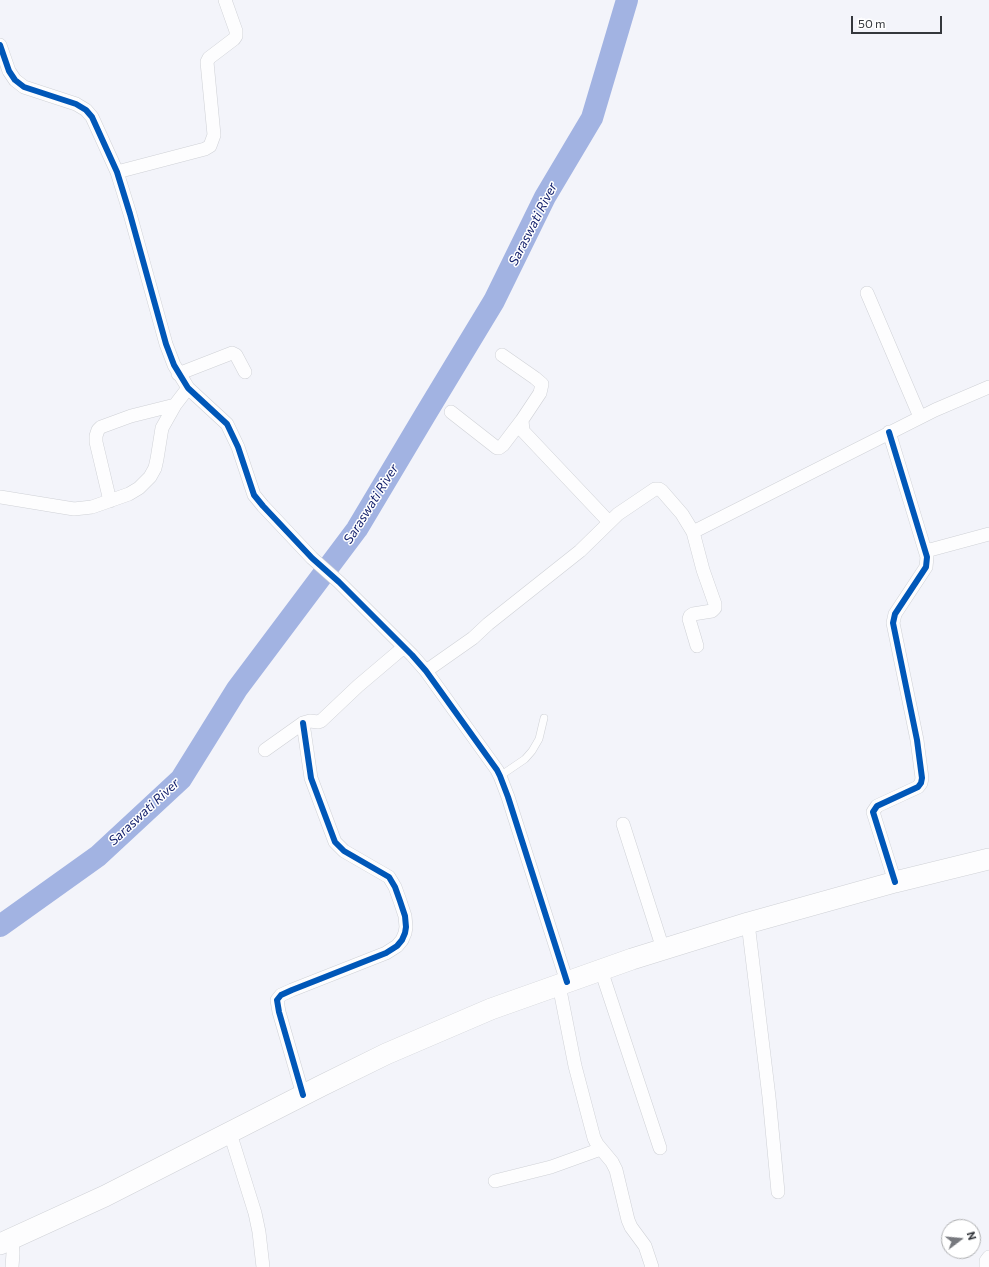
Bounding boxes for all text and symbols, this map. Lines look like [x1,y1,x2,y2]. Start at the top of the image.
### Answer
scale bar [853,8,944,34]
text: 50 m [858,16,886,30]
water label: Saraswati River [505,180,561,268]
water label: Saraswati River [340,461,402,547]
water label: Saraswati River [105,775,183,849]
north arrow [941,1219,981,1259]
text: N [965,1230,979,1242]

